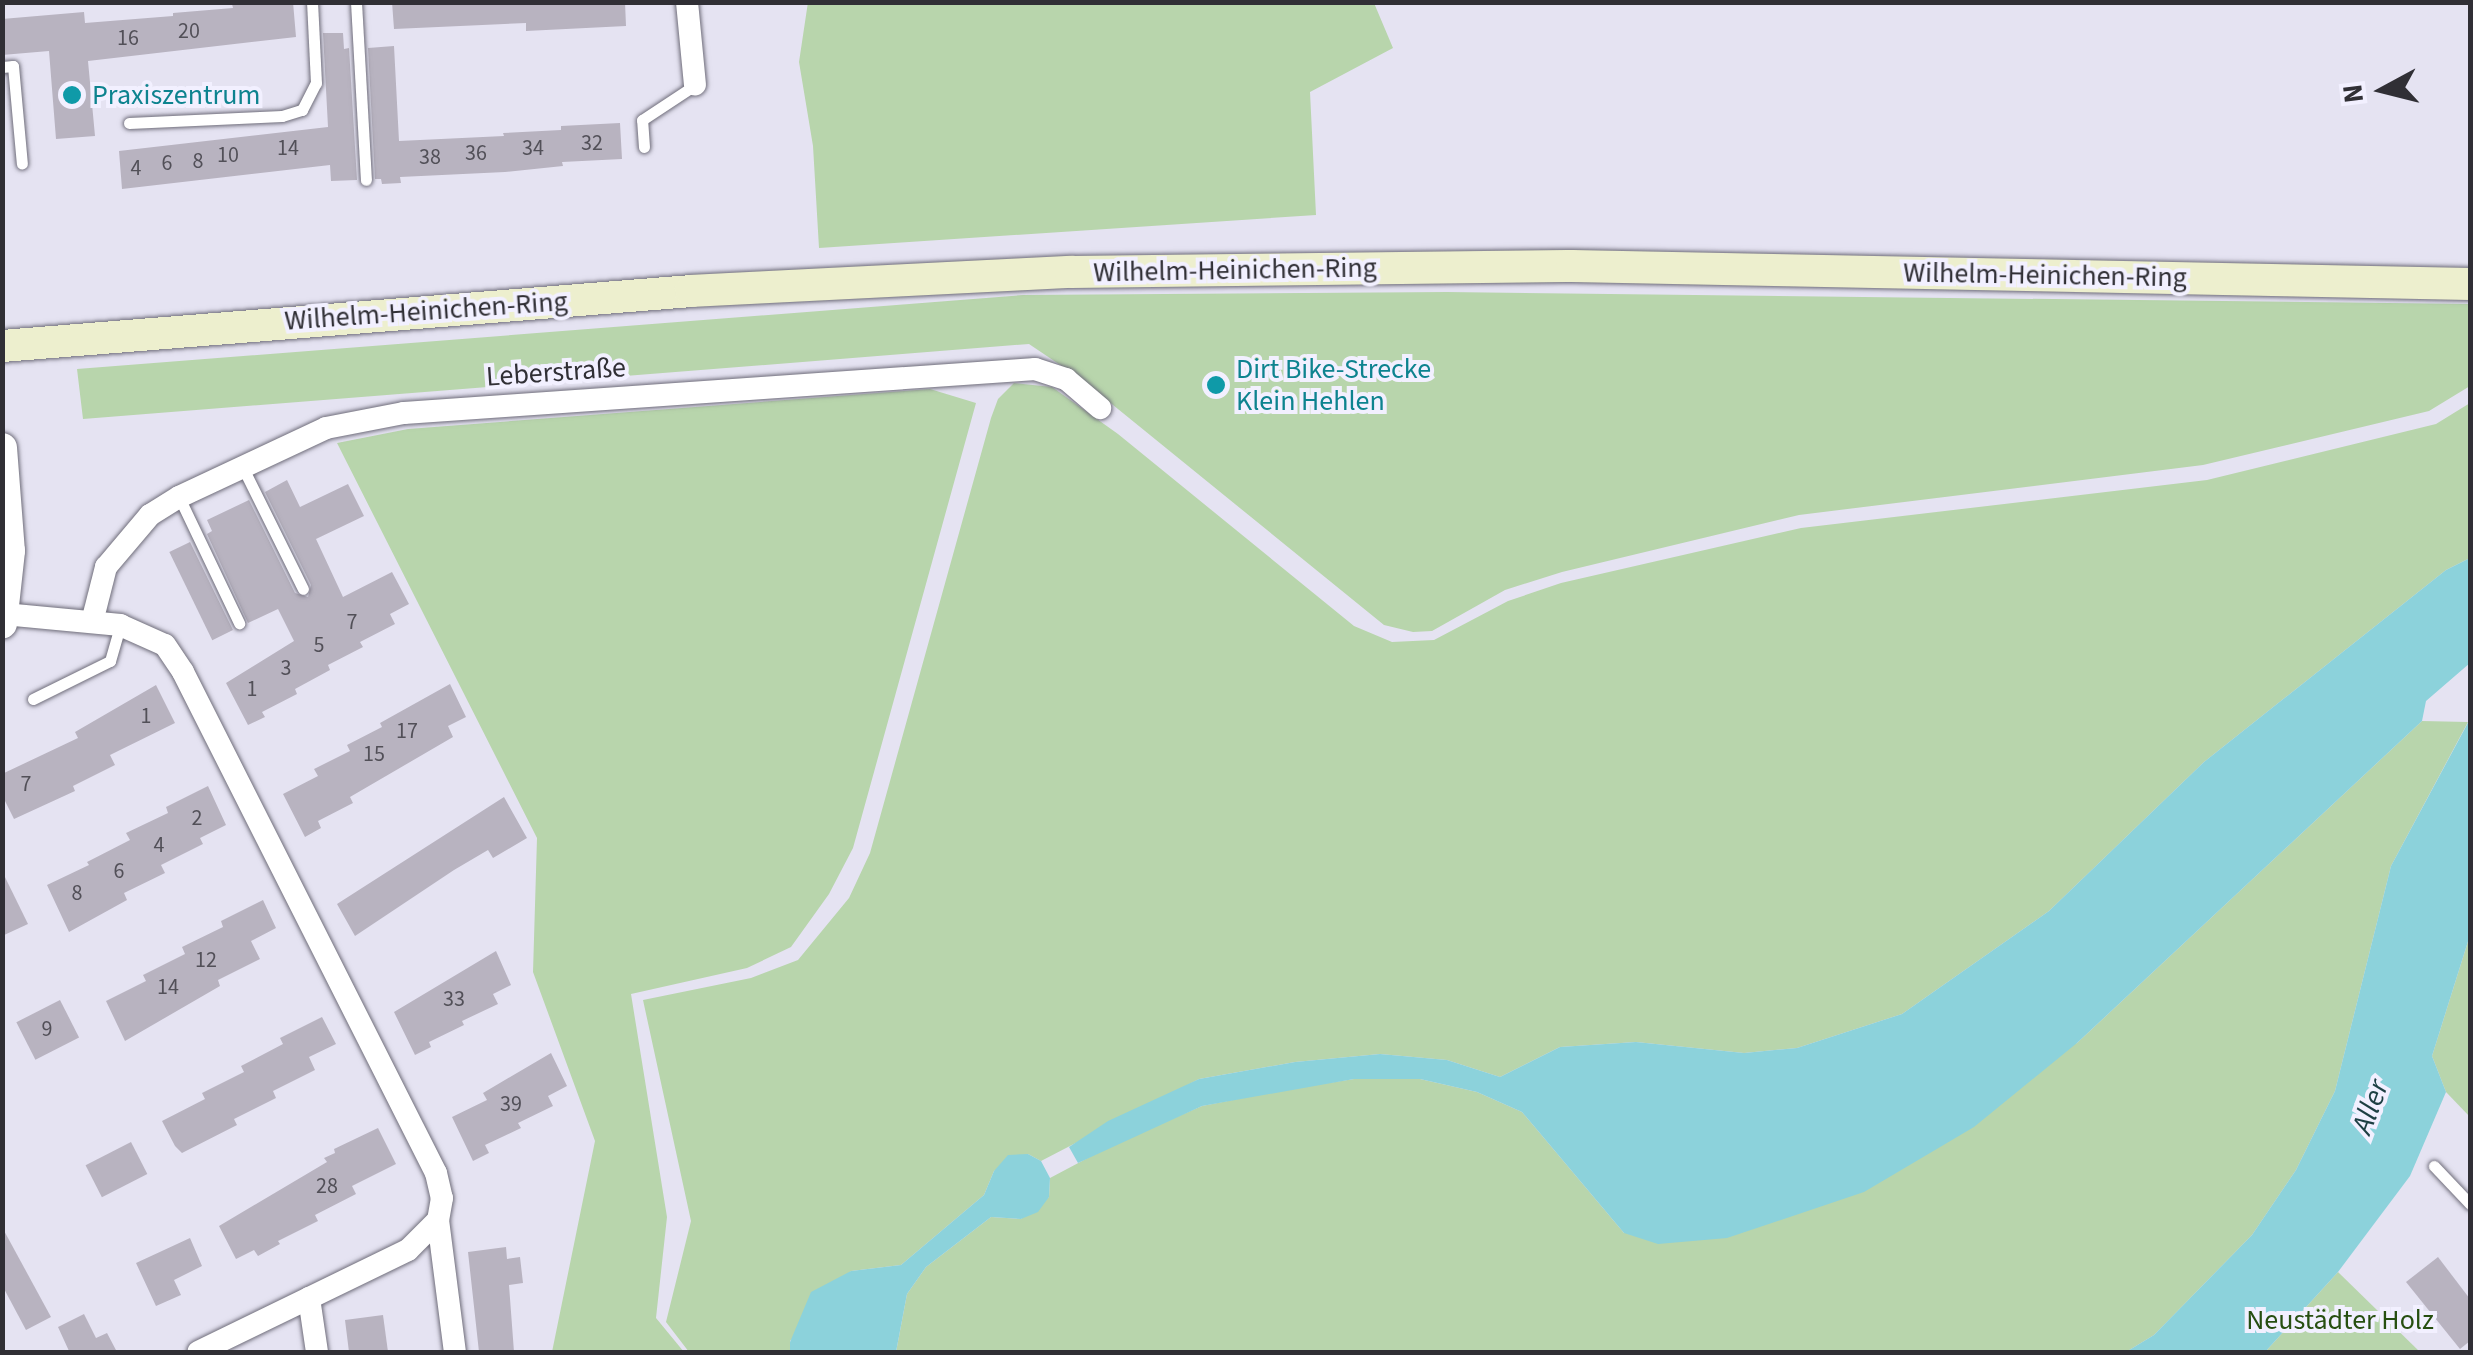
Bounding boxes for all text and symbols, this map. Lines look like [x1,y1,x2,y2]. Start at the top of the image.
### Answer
house number: 20 [178,19,200,45]
house number: 16 [117,26,139,52]
north arrow [2333,40,2433,140]
place label: Praxiszentrum [92,78,261,112]
text: N [2332,82,2374,105]
marker: Praxiszentrum [61,84,83,106]
house number: 32 [581,131,603,157]
house number: 14 [277,136,299,162]
house number: 34 [522,136,544,162]
house number: 36 [465,141,487,167]
house number: 10 [217,143,239,169]
house number: 38 [419,145,441,171]
house number: 8 [193,149,203,175]
house number: 6 [162,151,172,177]
house number: 4 [131,156,141,182]
street label: Wilhelm-Heinichen-Ring [1093,251,1377,289]
street label: Wilhelm-Heinichen-Ring [1903,256,2187,294]
street label: Wilhelm-Heinichen-Ring [283,284,569,338]
street label: Leberstraße [485,350,627,394]
place label: Dirt Bike-Strecke Klein Hehlen [1236,352,1431,418]
marker: Dirt Bike-Strecke Klein Hehlen [1205,374,1227,396]
house number: 7 [347,610,357,636]
house number: 5 [314,633,324,659]
house number: 3 [281,656,291,682]
house number: 1 [247,677,257,703]
house number: 1 [141,704,151,730]
house number: 17 [396,719,418,745]
house number: 15 [363,742,385,768]
house number: 7 [21,772,31,798]
house number: 2 [192,806,202,832]
house number: 4 [154,833,164,859]
house number: 6 [114,859,124,885]
house number: 8 [72,881,82,907]
house number: 12 [195,948,217,974]
house number: 14 [157,975,179,1001]
house number: 33 [443,987,465,1013]
house number: 9 [42,1017,52,1043]
water label: Aller [2345,1075,2397,1139]
house number: 39 [500,1092,522,1118]
house number: 28 [316,1174,338,1200]
park label: Neustädter Holz [2246,1303,2434,1337]

